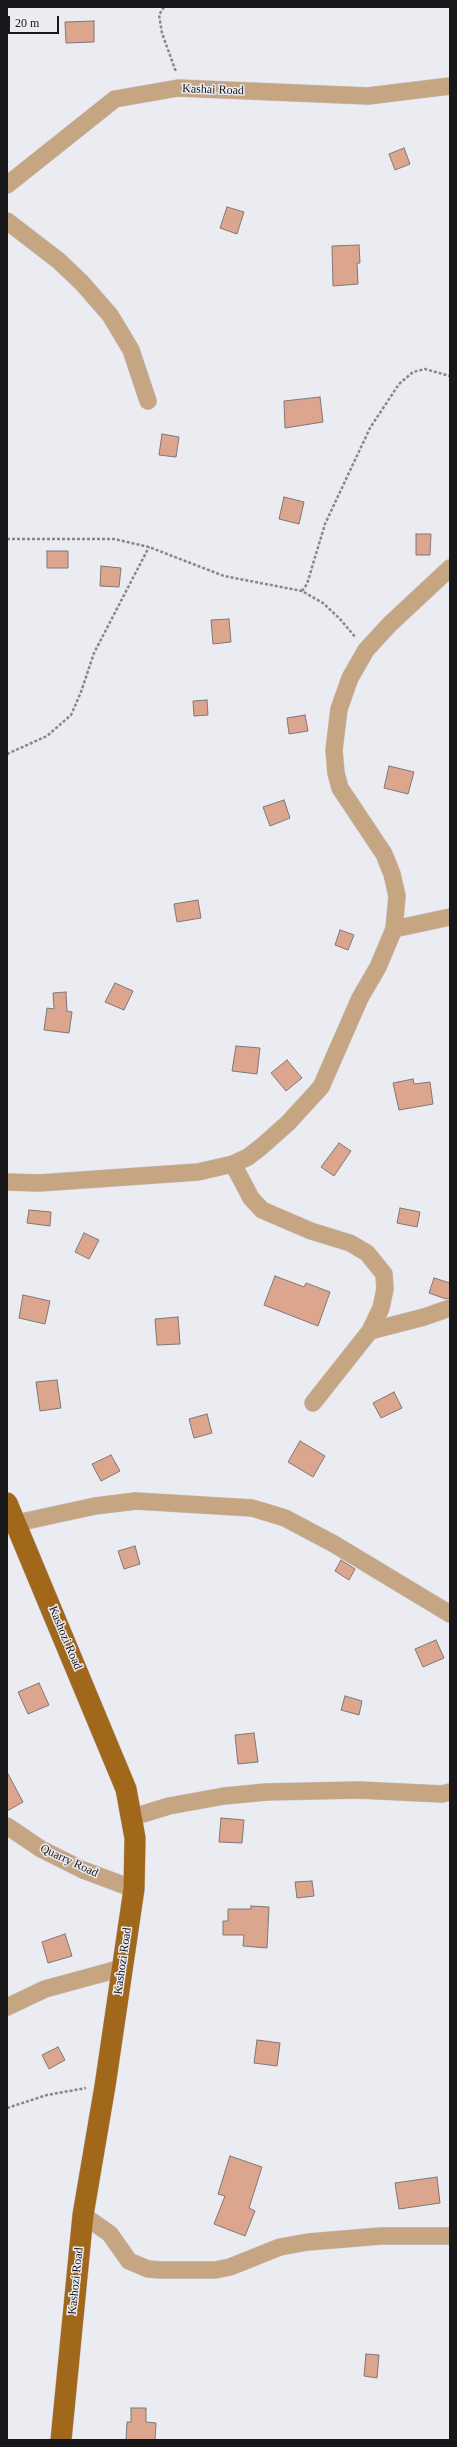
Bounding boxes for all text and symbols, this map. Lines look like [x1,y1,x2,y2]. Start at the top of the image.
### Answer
scale bar [10,8,61,34]
text: 20 m [15,16,39,30]
street label: Kashai Road [182,82,244,98]
street label: Kashozi Road [45,1604,85,1672]
street label: Quarry Road [38,1841,100,1881]
street label: Kashozi Road [111,1927,135,1995]
street label: Kashozi Road [65,2247,87,2315]

